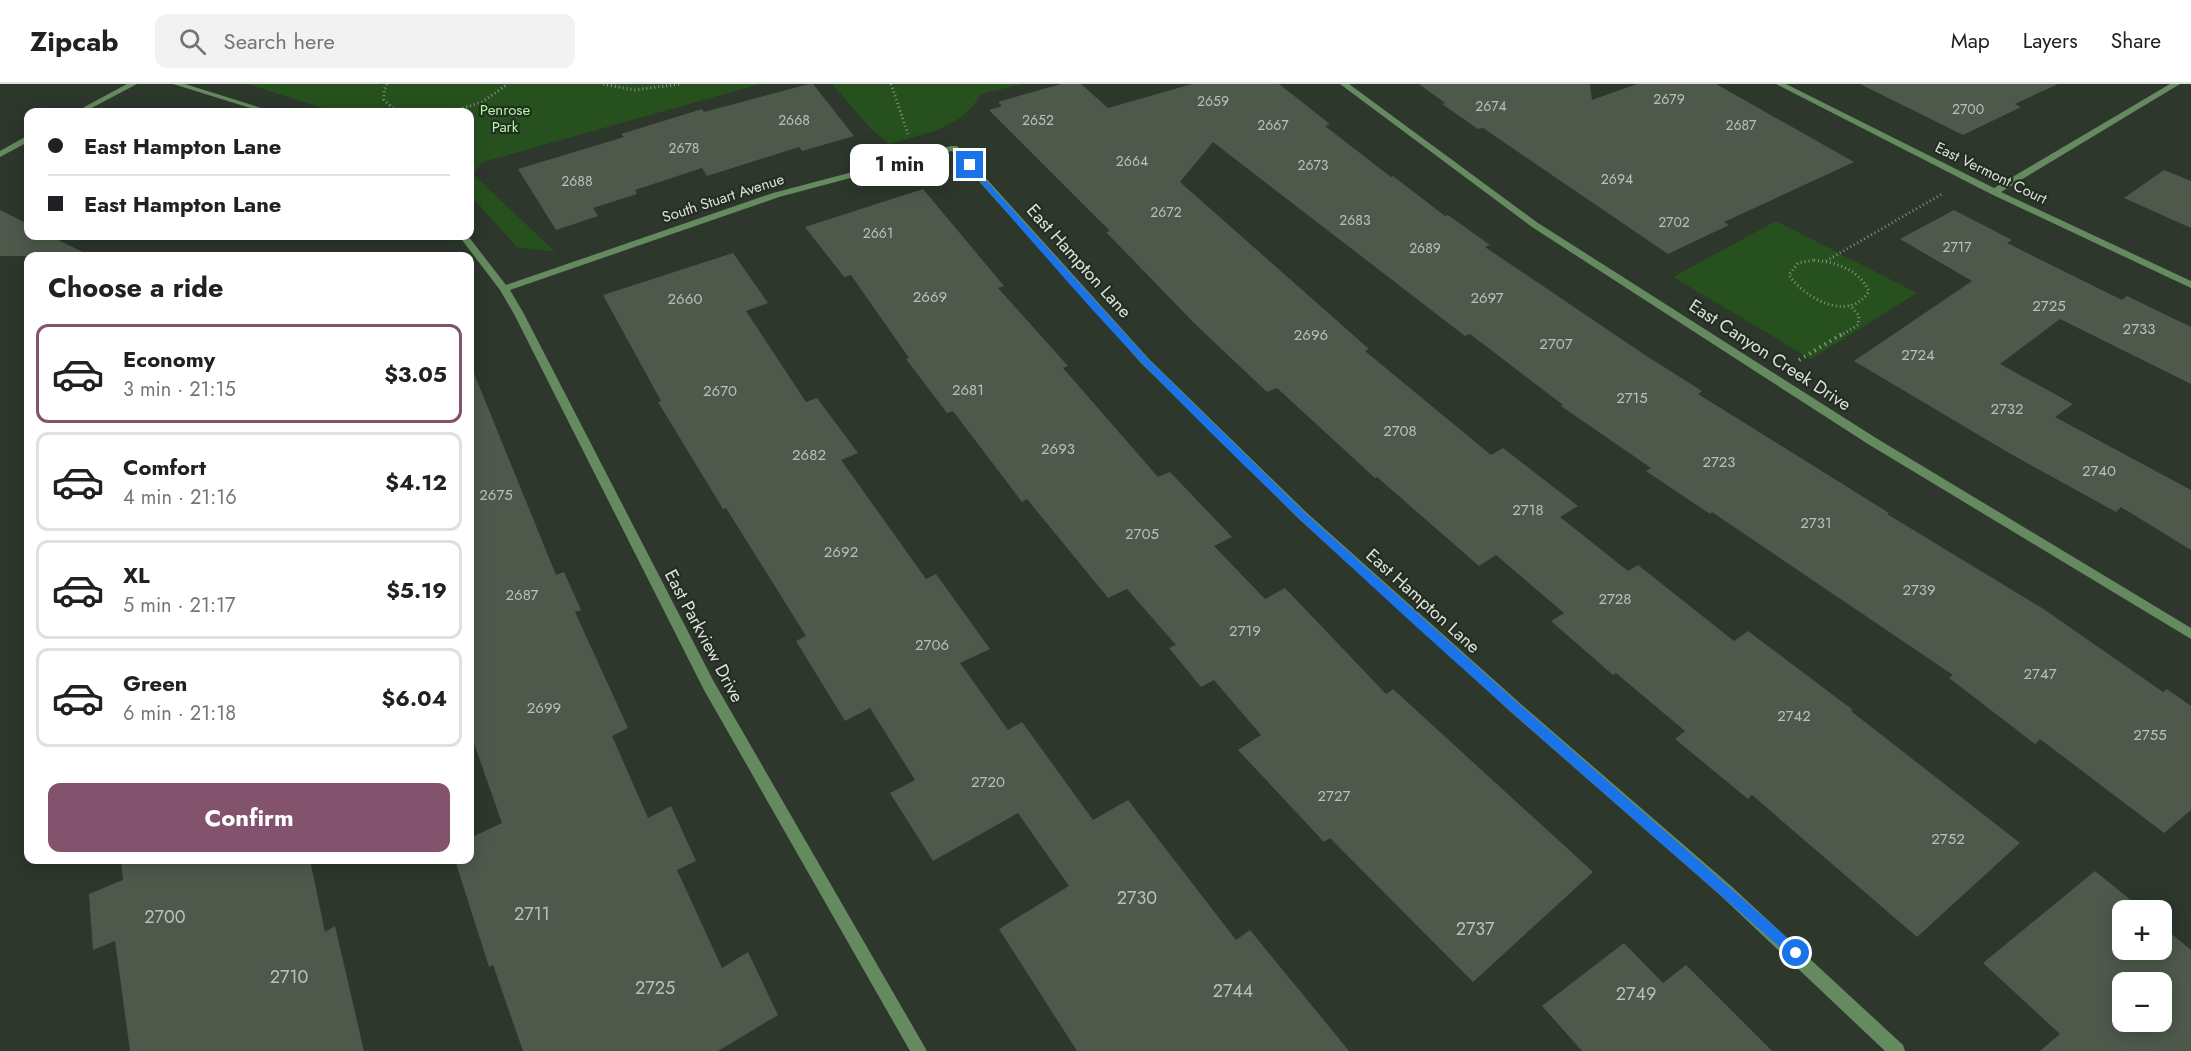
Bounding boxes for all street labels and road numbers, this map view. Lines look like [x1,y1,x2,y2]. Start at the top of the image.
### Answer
street label: East Vermont Court [1931,136,2051,210]
street label: South Stuart Avenue [659,168,787,228]
street label: East Hampton Lane [1021,198,1137,324]
street label: East Canyon Creek Drive [1684,293,1856,417]
street label: East Hampton Lane [1360,543,1486,659]
street label: East Parkview Drive [658,565,750,707]

